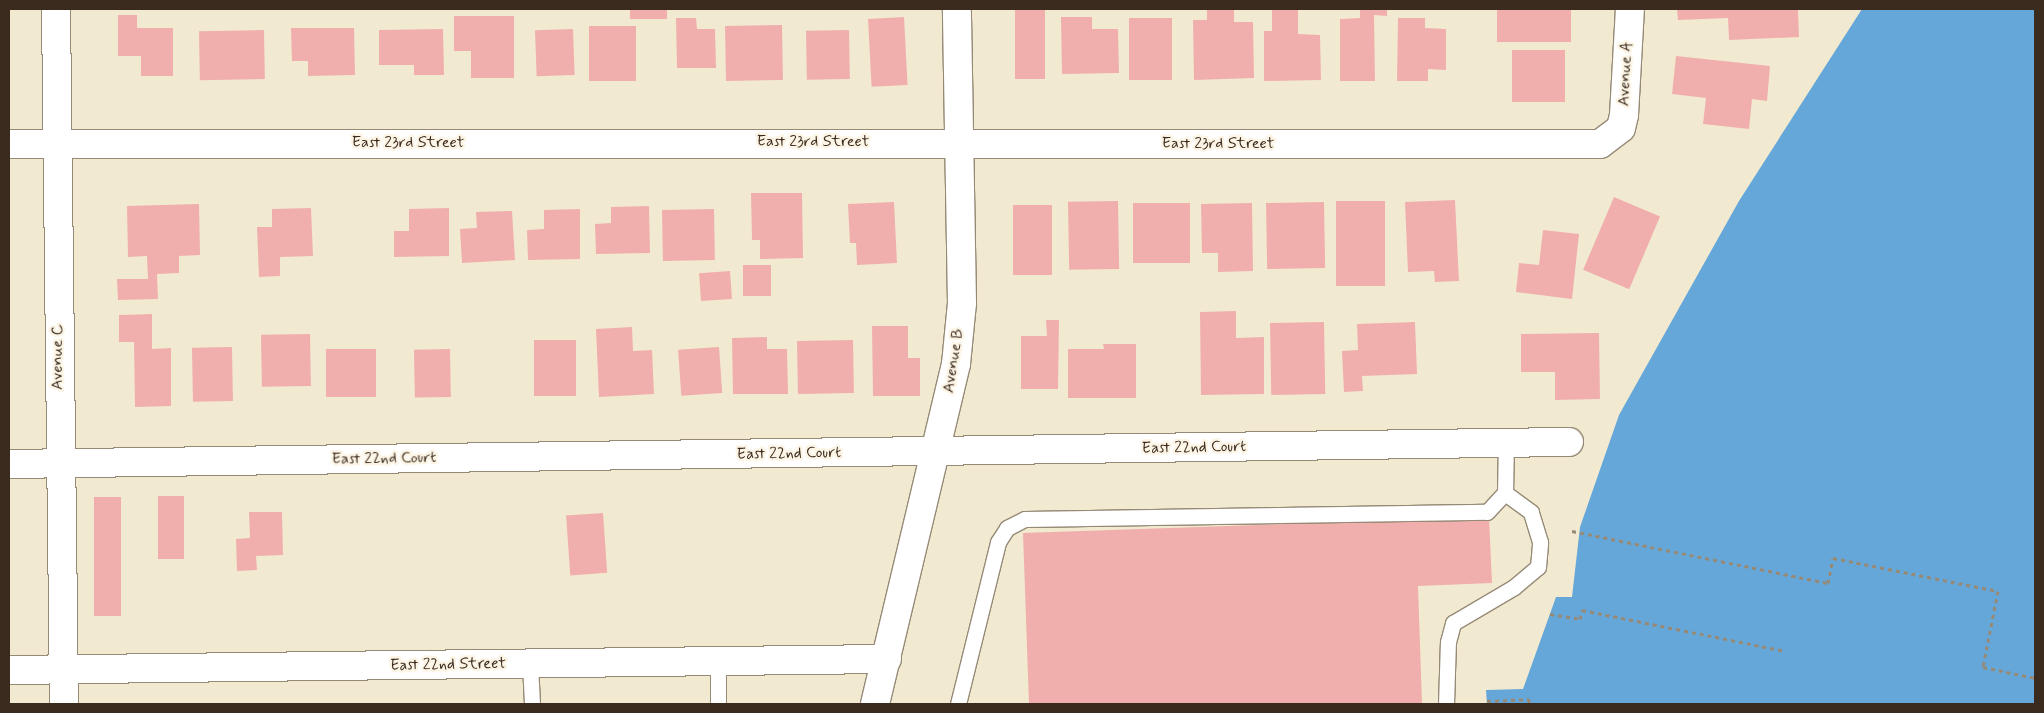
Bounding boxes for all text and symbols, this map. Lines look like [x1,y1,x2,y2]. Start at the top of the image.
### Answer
street label: Avenue A [1615,41,1637,107]
street label: East 23rd Street [757,132,869,152]
street label: East 23rd Street [352,133,464,153]
street label: East 23rd Street [1162,134,1274,154]
street label: Avenue C [48,324,68,390]
street label: Avenue B [939,328,969,394]
street label: East 22nd Court [1140,437,1248,459]
street label: East 22nd Court [735,443,843,465]
street label: East 22nd Court [330,448,438,470]
street label: East 22nd Street [390,654,506,676]

